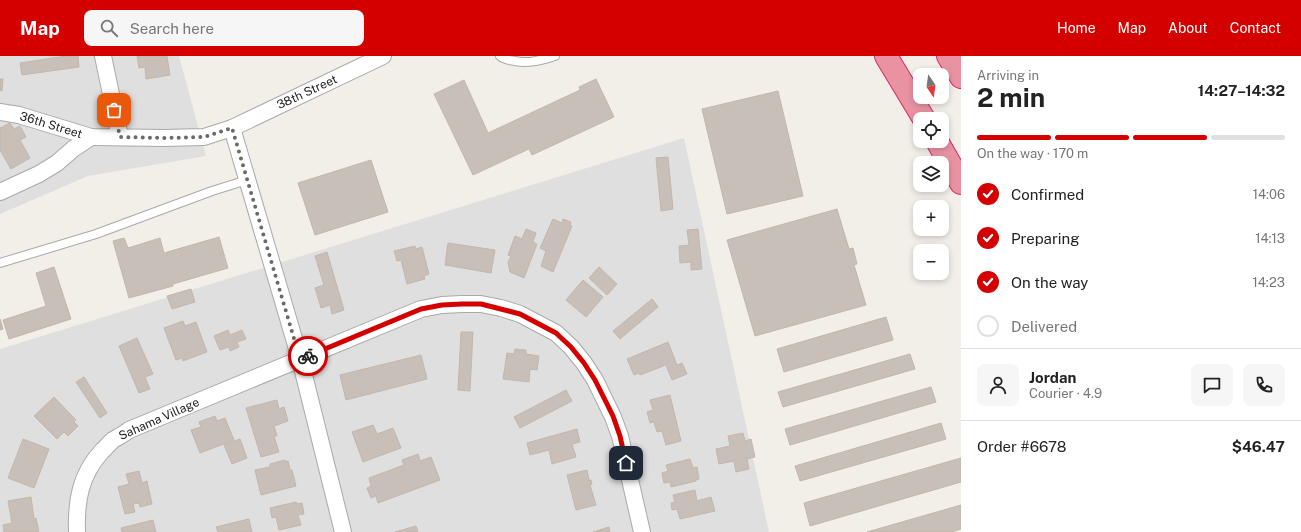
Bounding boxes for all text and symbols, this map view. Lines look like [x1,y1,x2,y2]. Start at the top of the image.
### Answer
search box [84,10,364,46]
text: Map [20,17,60,39]
icon: search [98,17,120,39]
text: Search here [130,20,214,37]
text: Home [1057,20,1096,36]
text: Map [1118,20,1146,36]
text: About [1168,20,1208,36]
text: Contact [1230,20,1281,36]
north arrow [913,68,949,104]
map controls [913,68,949,280]
text: Arriving in [977,68,1039,83]
street label: 38th Street [275,72,340,112]
text: 2 min [977,82,1045,113]
text: 14:27–14:32 [1198,82,1285,99]
pin [97,93,131,127]
icon: bag [103,99,125,121]
street label: 36th Street [18,109,84,141]
button: locate [913,112,949,148]
text: On the way · 170 m [977,146,1088,161]
button: layers [913,156,949,192]
icon: check [977,183,999,205]
text: Confirmed [1011,186,1084,203]
text: 14:06 [1253,187,1285,202]
button: + [913,200,949,236]
icon: check [977,227,999,249]
text: Preparing [1011,230,1080,247]
text: 14:13 [1255,231,1285,246]
button: − [913,244,949,280]
icon: check [977,271,999,293]
text: On the way [1011,274,1088,291]
text: 14:23 [1252,275,1285,290]
text: Delivered [1011,318,1077,335]
courier [288,336,328,376]
icon: bike [297,345,319,367]
button: person [977,364,1019,406]
button: chat [1191,364,1233,406]
button: phone [1243,364,1285,406]
text: Jordan [1029,369,1076,386]
text: Courier · 4.9 [1029,386,1102,401]
street label: Sahama Village [117,395,202,443]
text: Order #6678 [977,438,1066,455]
text: $46.47 [1232,438,1285,455]
pin [609,446,643,480]
icon: home [615,452,637,474]

